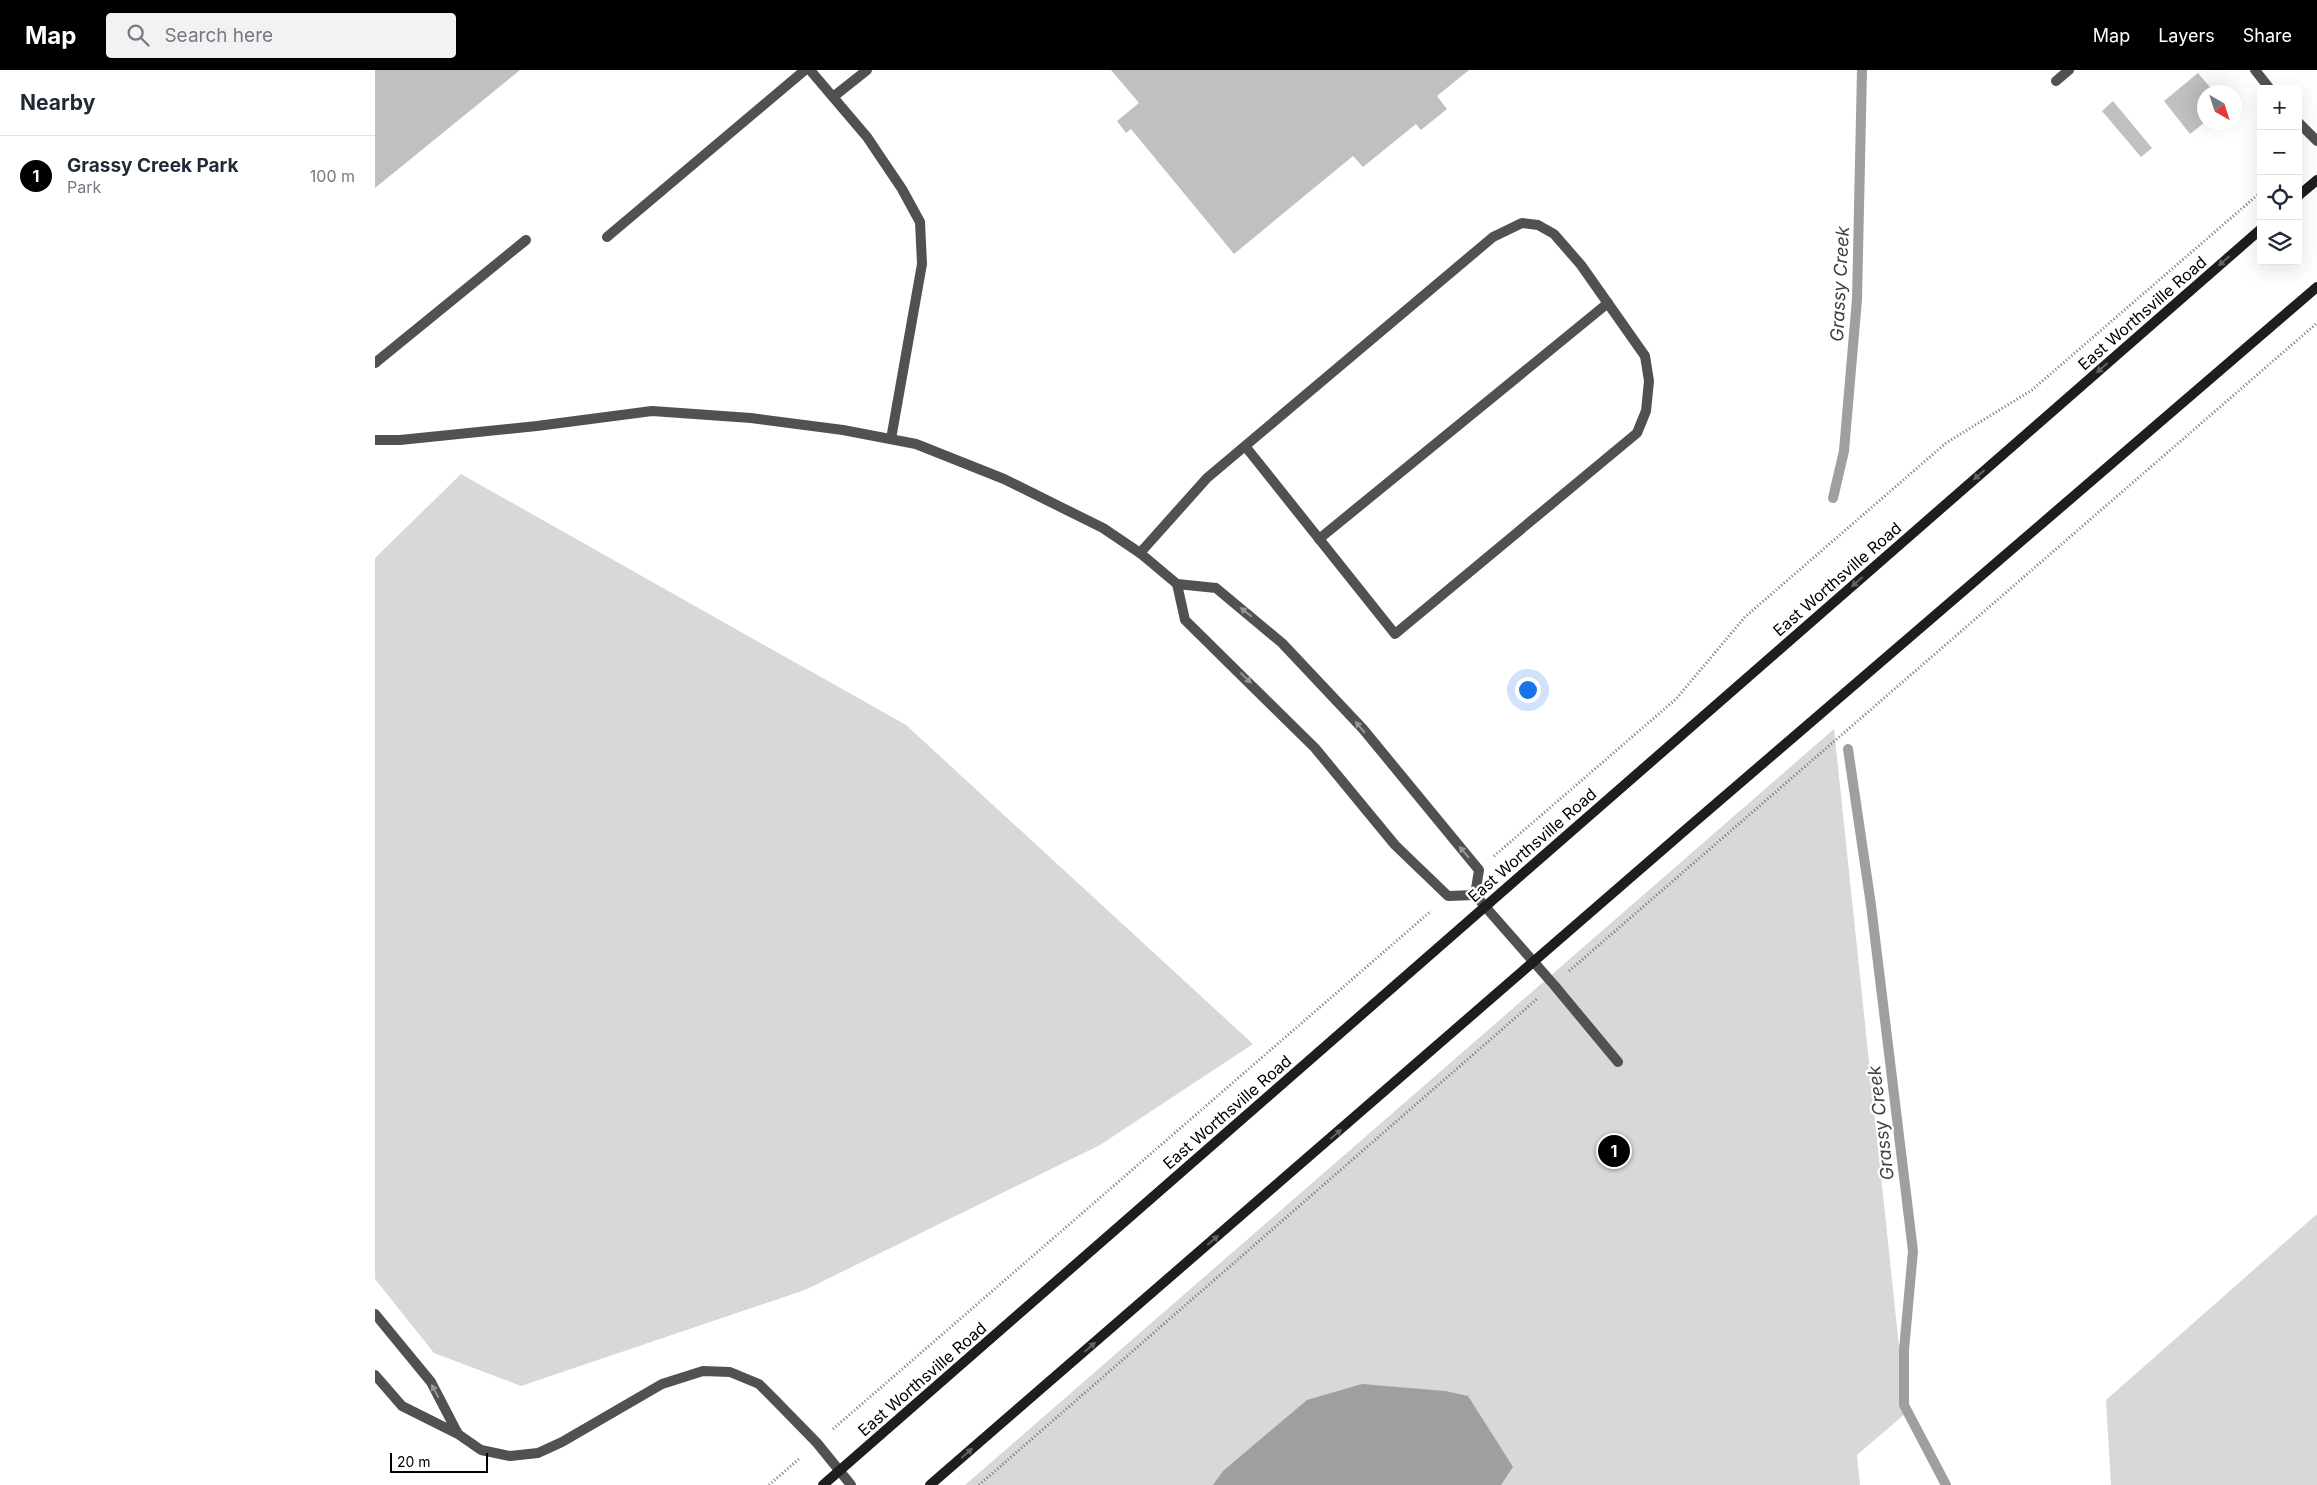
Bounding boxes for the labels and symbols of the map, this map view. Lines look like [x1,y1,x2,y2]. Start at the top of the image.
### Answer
north arrow [2197,85,2242,130]
water label: Grassy Creek [1826,225,1853,342]
street label: East Worthsville Road [2074,252,2210,374]
one-way arrow [2218,255,2230,266]
one-way arrow [2096,362,2108,374]
one-way arrow [1973,469,1986,480]
street label: East Worthsville Road [1769,518,1905,640]
one-way arrow [1850,576,1863,587]
one-way arrow [1240,607,1253,618]
one-way arrow [1239,672,1251,684]
your location [1515,677,1541,703]
one-way arrow [1355,721,1366,734]
street label: East Worthsville Road [1464,784,1600,906]
one-way arrow [1459,846,1470,858]
street label: East Worthsville Road [1159,1051,1295,1173]
water label: Grassy Creek [1863,1063,1898,1182]
one-way arrow [1329,1128,1341,1140]
pin: 1 [1598,1132,1630,1170]
one-way arrow [1206,1235,1219,1246]
street label: East Worthsville Road [854,1318,990,1440]
one-way arrow [1083,1341,1096,1352]
one-way arrow [431,1383,439,1398]
one-way arrow [961,1447,973,1459]
scale bar [390,1450,487,1473]

